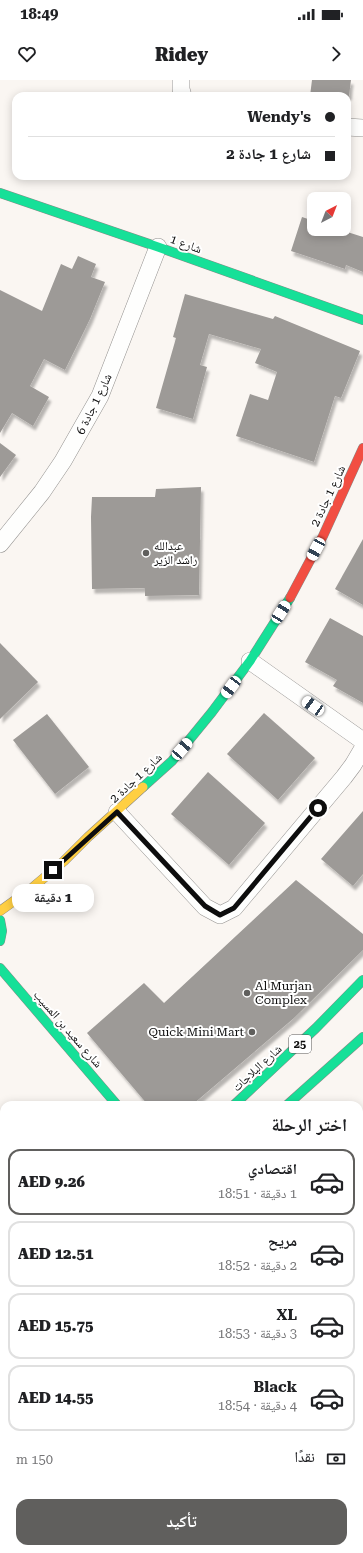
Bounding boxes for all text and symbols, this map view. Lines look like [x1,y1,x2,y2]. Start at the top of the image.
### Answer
text: 18:49 [20,5,58,23]
icon: heart [16,43,38,65]
icon: forward [325,43,347,65]
text: Ridey [155,44,208,65]
text: Wendy's [247,108,311,126]
text: شارع 1 جادة 2 [226,145,311,163]
north arrow [307,192,351,236]
map controls [307,192,351,236]
street label: شارع 1 [168,232,204,257]
street label: شارع 1 جادة 6 [73,371,116,437]
street label: شارع 1 جادة 2 [308,463,349,529]
car [305,536,327,562]
place label: عبدالله راشد الزير [153,539,198,567]
marker: عبدالله راشد الزير [141,548,151,558]
car [270,599,292,625]
car [219,674,243,700]
car [300,694,326,718]
car [170,736,194,762]
street label: شارع 1 جادة 2 [107,750,166,806]
route start [309,799,327,817]
route end [44,861,62,879]
callout: 1 دقيقة [12,884,94,912]
text: 1 دقيقة [34,890,72,905]
place label: Al Murjan Complex [255,979,312,1007]
street label: شارع سعيد بن المسيب [30,988,105,1071]
marker: Al Murjan Complex [242,988,252,998]
place label: Quick Mini Mart [149,1025,245,1039]
marker: Quick Mini Mart [247,1027,257,1037]
road number: 25 [289,1035,311,1053]
street label: شارع البلاجات [230,1042,285,1095]
text: اختر الرحلة [271,1114,347,1135]
text: اقتصادي [248,1160,297,1178]
icon: car [309,1164,345,1200]
text: AED 9.26 [18,1173,85,1191]
text: 1 دقيقة · 18:51 [218,1186,297,1201]
text: مريح [268,1232,297,1250]
icon: car [309,1236,345,1272]
text: AED 12.51 [18,1245,93,1263]
text: 2 دقيقة · 18:52 [218,1258,297,1273]
text: XL [276,1306,297,1324]
icon: car [309,1308,345,1344]
text: AED 15.75 [18,1317,93,1335]
text: 3 دقيقة · 18:53 [218,1326,297,1341]
text: Black [254,1378,297,1396]
icon: car [309,1380,345,1416]
text: AED 14.55 [18,1389,93,1407]
text: 4 دقيقة · 18:54 [218,1398,297,1413]
text: نقدًا [294,1448,315,1466]
icon: cash [325,1448,347,1470]
text: 150 m [16,1452,53,1467]
button: تأكيد [16,1499,347,1545]

